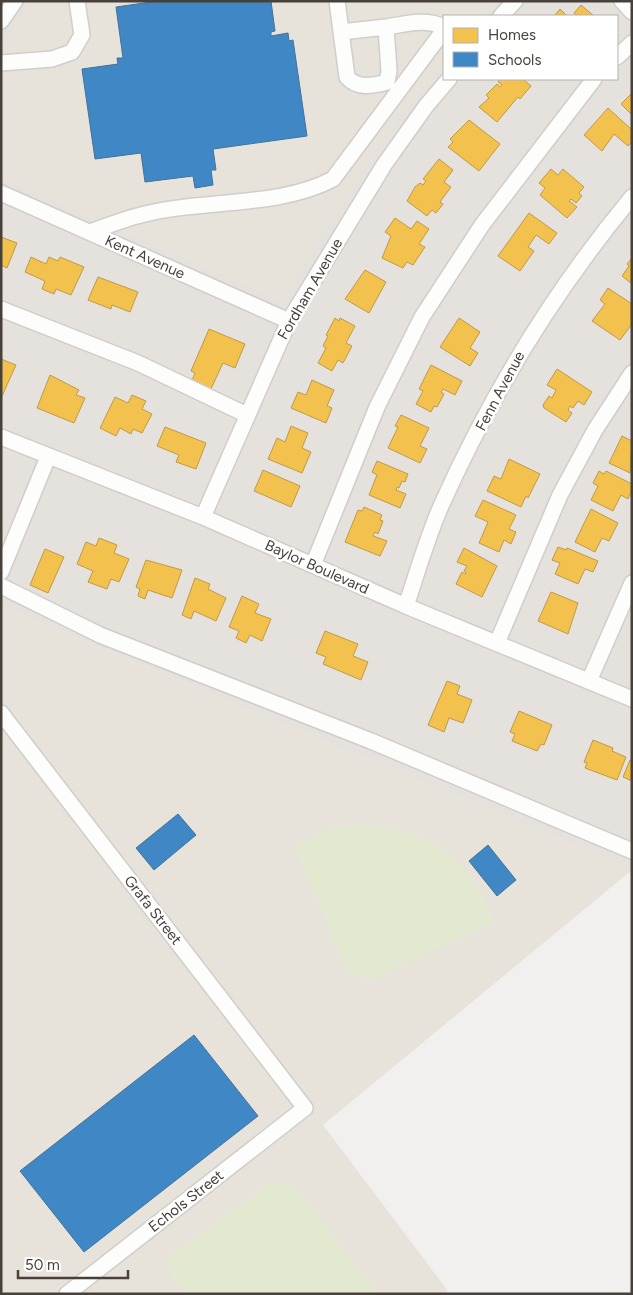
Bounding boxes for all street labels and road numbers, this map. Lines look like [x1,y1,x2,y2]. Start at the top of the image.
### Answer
street label: Kent Avenue [102,231,188,283]
street label: Fordham Avenue [274,235,346,343]
street label: Fenn Avenue [472,348,528,434]
street label: Baylor Boulevard [262,536,372,598]
street label: Grafa Street [120,872,186,948]
street label: Echols Street [145,1166,227,1236]

